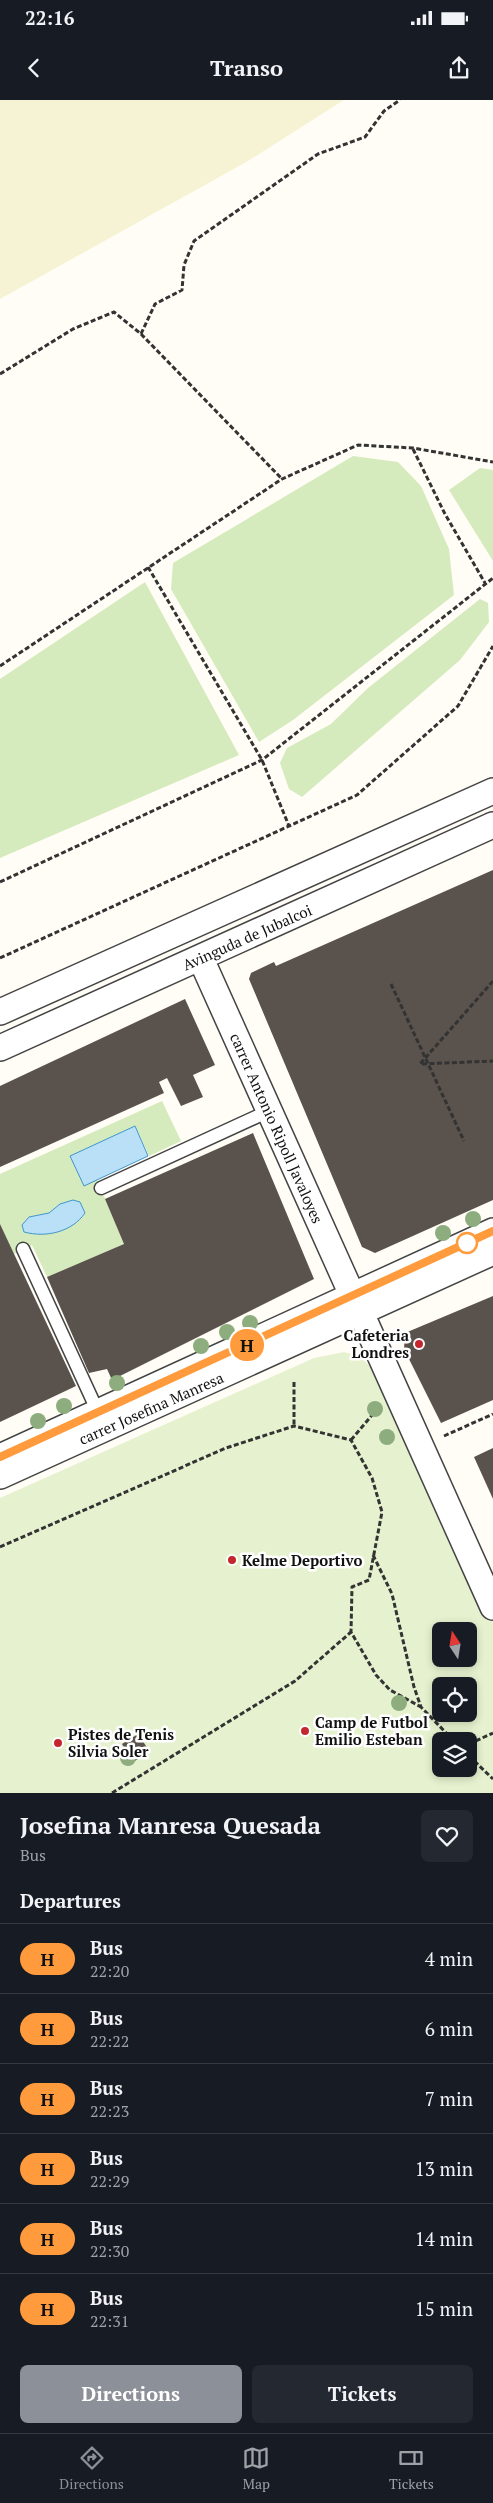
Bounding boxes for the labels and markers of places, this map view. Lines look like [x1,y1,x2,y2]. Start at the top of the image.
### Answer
unlabelled marker [456,1232,478,1254]
place label: Cafeteria Londres [344,1325,410,1362]
marker: Cafeteria Londres [413,1338,425,1350]
place label: Kelme Deportivo [242,1550,362,1570]
marker: Kelme Deportivo [226,1554,238,1566]
place label: Camp de Futbol Emilio Esteban [315,1712,428,1749]
place label: Pistes de Tenis Silvia Soler [68,1724,174,1761]
marker: Camp de Futbol Emilio Esteban [299,1725,311,1737]
marker: Pistes de Tenis Silvia Soler [52,1737,64,1749]

